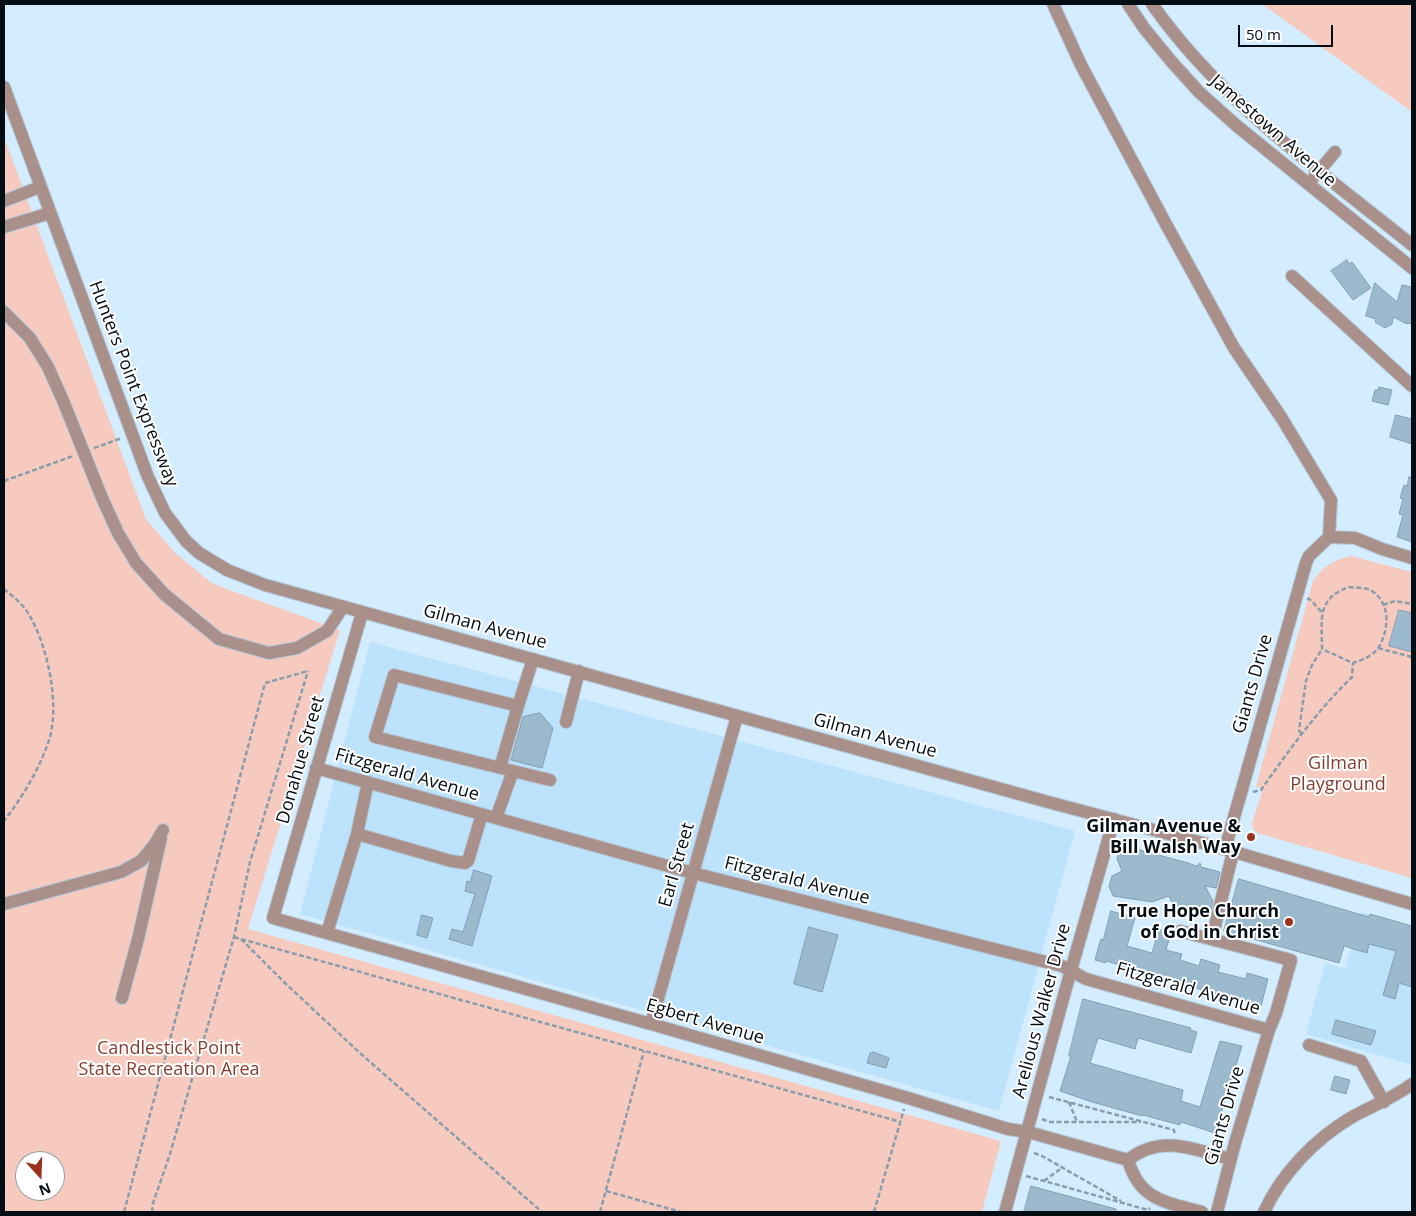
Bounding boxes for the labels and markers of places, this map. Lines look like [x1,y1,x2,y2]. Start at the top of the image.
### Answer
place label: Gilman Avenue & Bill Walsh Way [1086,816,1241,859]
marker: Gilman Avenue & Bill Walsh Way [1245,831,1257,843]
place label: True Hope Church of God in Christ [1117,901,1279,944]
marker: True Hope Church of God in Christ [1283,916,1295,928]

